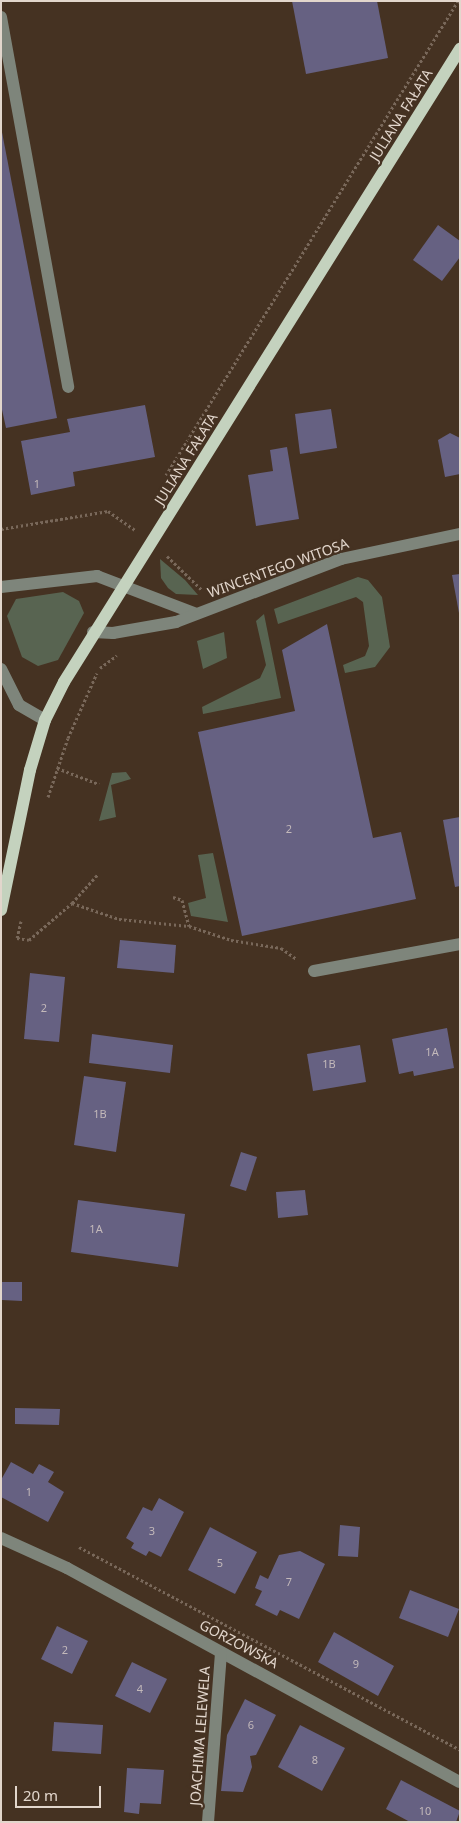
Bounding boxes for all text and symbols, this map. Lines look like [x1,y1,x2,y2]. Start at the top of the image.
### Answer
street label: JULIANA FAŁATA [366,66,436,164]
street label: JULIANA FAŁATA [151,410,221,508]
house number: 1 [34,477,40,491]
street label: WINCENTEGO WITOSA [205,535,351,601]
house number: 2 [286,822,292,836]
house number: 2 [41,1001,47,1015]
house number: 1A [425,1045,439,1059]
house number: 1B [322,1057,336,1071]
house number: 1B [93,1107,107,1121]
house number: 1A [89,1222,103,1236]
house number: 1 [26,1485,32,1499]
house number: 3 [149,1524,155,1538]
house number: 5 [217,1556,223,1570]
house number: 7 [286,1575,292,1589]
street label: GORZOWSKA [197,1616,281,1672]
house number: 2 [62,1643,68,1657]
house number: 9 [353,1657,359,1671]
street label: JOACHIMA LELEWELA [187,1666,213,1806]
house number: 4 [137,1682,143,1696]
house number: 6 [248,1718,254,1732]
house number: 8 [312,1753,318,1767]
scale bar [18,1776,104,1808]
text: 20 m [23,1785,58,1805]
house number: 10 [419,1804,431,1818]

